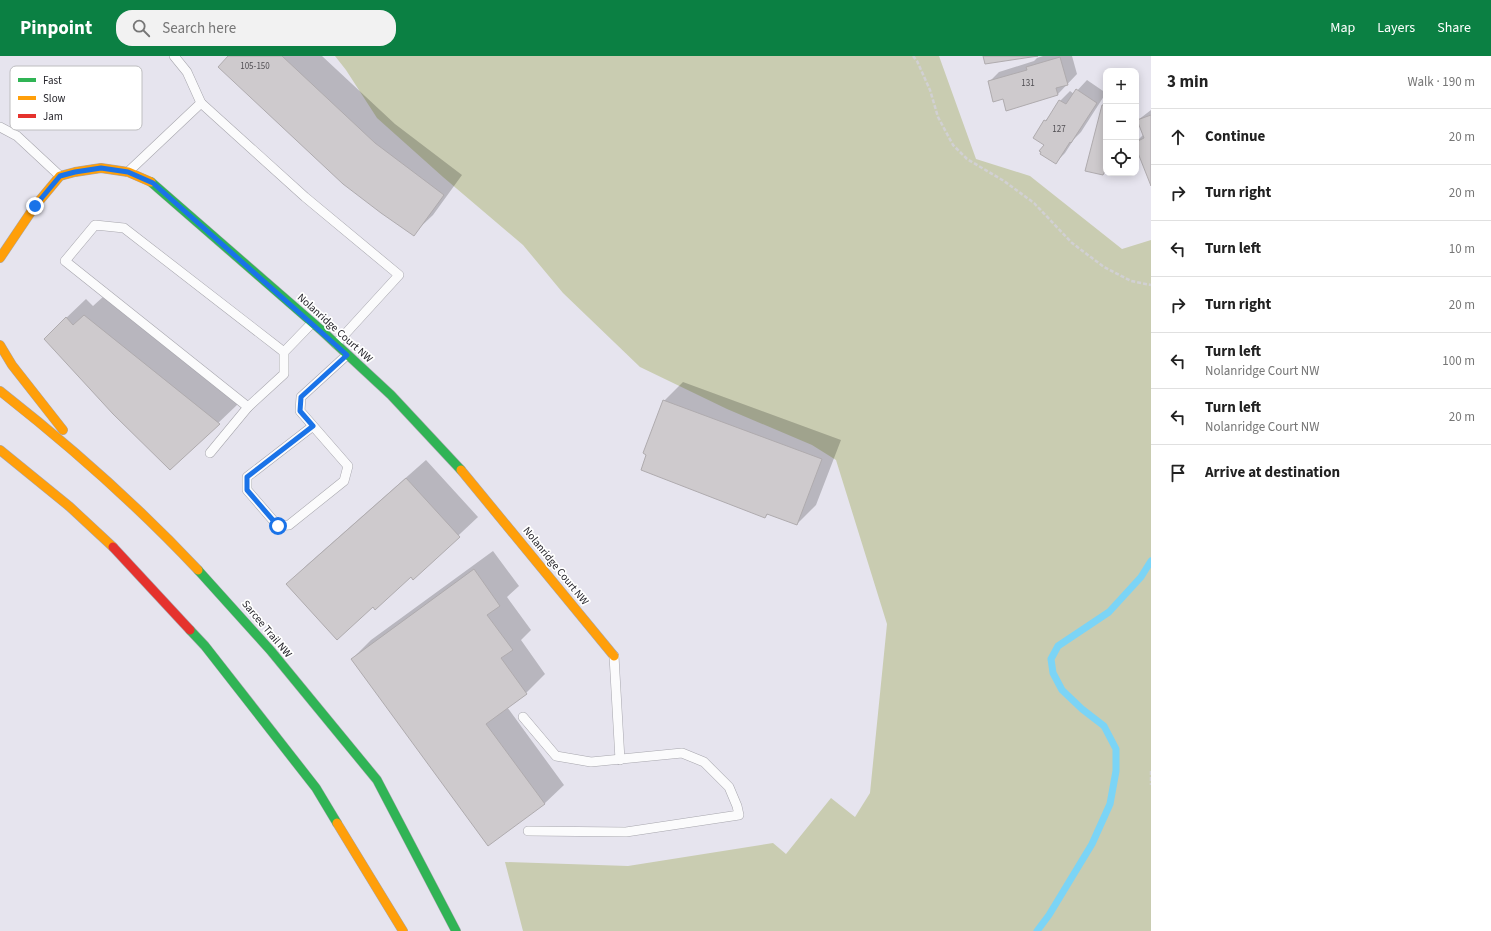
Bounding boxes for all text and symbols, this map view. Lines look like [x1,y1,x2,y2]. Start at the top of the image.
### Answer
search box [116,10,396,46]
text: Pinpoint [20,15,92,42]
icon: search [130,17,152,39]
text: Search here [162,18,236,39]
text: Map [1330,18,1355,38]
text: Layers [1377,18,1415,38]
text: Share [1437,18,1471,38]
house number: 105-150 [240,60,270,73]
legend [10,66,142,130]
map controls [1103,68,1139,176]
button: + [1103,68,1139,104]
text: 3 min [1167,70,1208,94]
text: Fast [43,73,62,88]
text: Walk · 190 m [1407,73,1475,91]
house number: 131 [1021,77,1035,90]
text: Slow [43,91,66,106]
button: − [1103,104,1139,140]
text: Jam [43,109,63,124]
house number: 127 [1052,123,1066,136]
icon: ahead [1167,126,1189,148]
text: Continue [1205,126,1265,147]
text: 20 m [1449,128,1475,146]
button: locate [1103,140,1139,176]
icon: right [1167,182,1189,204]
text: Turn right [1205,182,1271,203]
text: 20 m [1449,184,1475,202]
route end [26,197,44,215]
icon: left [1167,238,1189,260]
text: Turn left [1205,238,1261,259]
text: 10 m [1449,240,1475,258]
street label: Nolanridge Court NW [294,290,376,366]
icon: right [1167,294,1189,316]
text: Turn right [1205,294,1271,315]
text: 20 m [1449,296,1475,314]
text: Turn left [1205,341,1261,362]
icon: left [1167,350,1189,372]
text: 100 m [1442,352,1475,370]
text: Nolanridge Court NW [1205,362,1319,380]
text: Turn left [1205,397,1261,418]
icon: left [1167,406,1189,428]
text: 20 m [1449,408,1475,426]
text: Nolanridge Court NW [1205,418,1319,436]
icon: arrive [1167,462,1189,484]
text: Arrive at destination [1205,462,1340,483]
route start [269,517,287,535]
street label: Nolanridge Court NW [520,524,593,609]
street label: Sarcee Trail NW [238,597,296,661]

